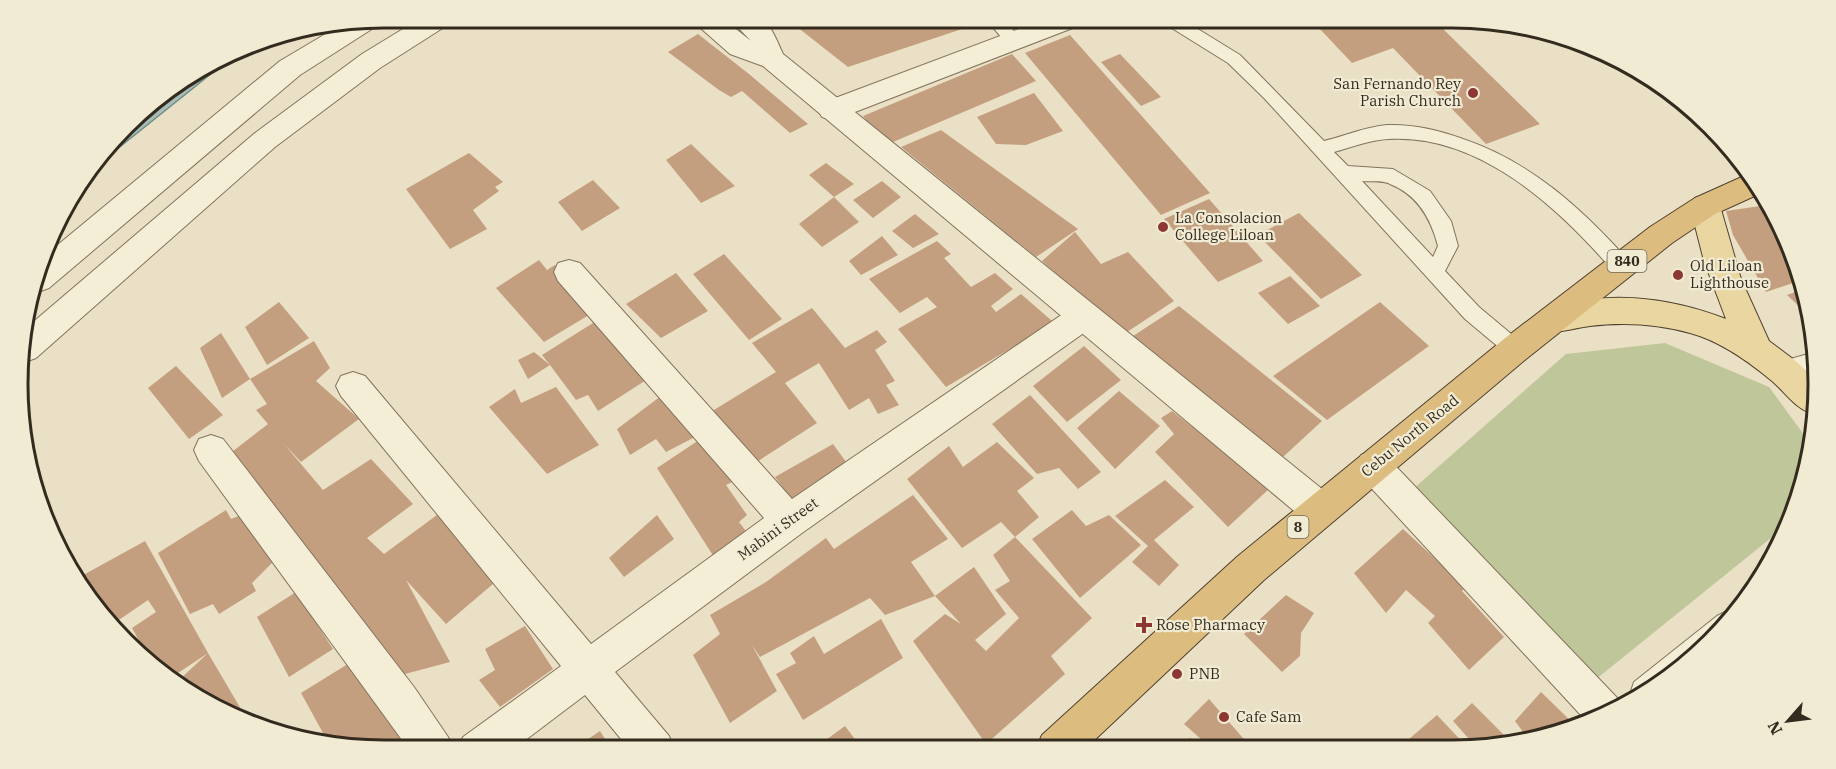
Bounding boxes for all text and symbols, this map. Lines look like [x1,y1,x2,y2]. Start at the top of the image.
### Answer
place label: San Fernando Rey Parish Church [1333,74,1461,110]
marker: San Fernando Rey Parish Church [1466,86,1480,100]
place label: La Consolacion College Liloan [1175,208,1283,244]
marker: La Consolacion College Liloan [1156,220,1170,234]
road number: 840 [1608,250,1646,272]
place label: Old Liloan Lighthouse [1690,256,1769,292]
marker: Old Liloan Lighthouse [1671,268,1685,282]
street label: Cebu North Road [1357,390,1462,481]
street label: Mabini Street [734,493,822,564]
road number: 8 [1288,516,1308,538]
place label: Rose Pharmacy [1156,615,1265,634]
marker: Rose Pharmacy [1137,618,1151,632]
place label: PNB [1189,664,1220,683]
marker: PNB [1170,667,1184,681]
north arrow [1758,691,1818,751]
place label: Cafe Sam [1236,707,1302,726]
marker: Cafe Sam [1217,710,1231,724]
text: N [1763,718,1787,738]

